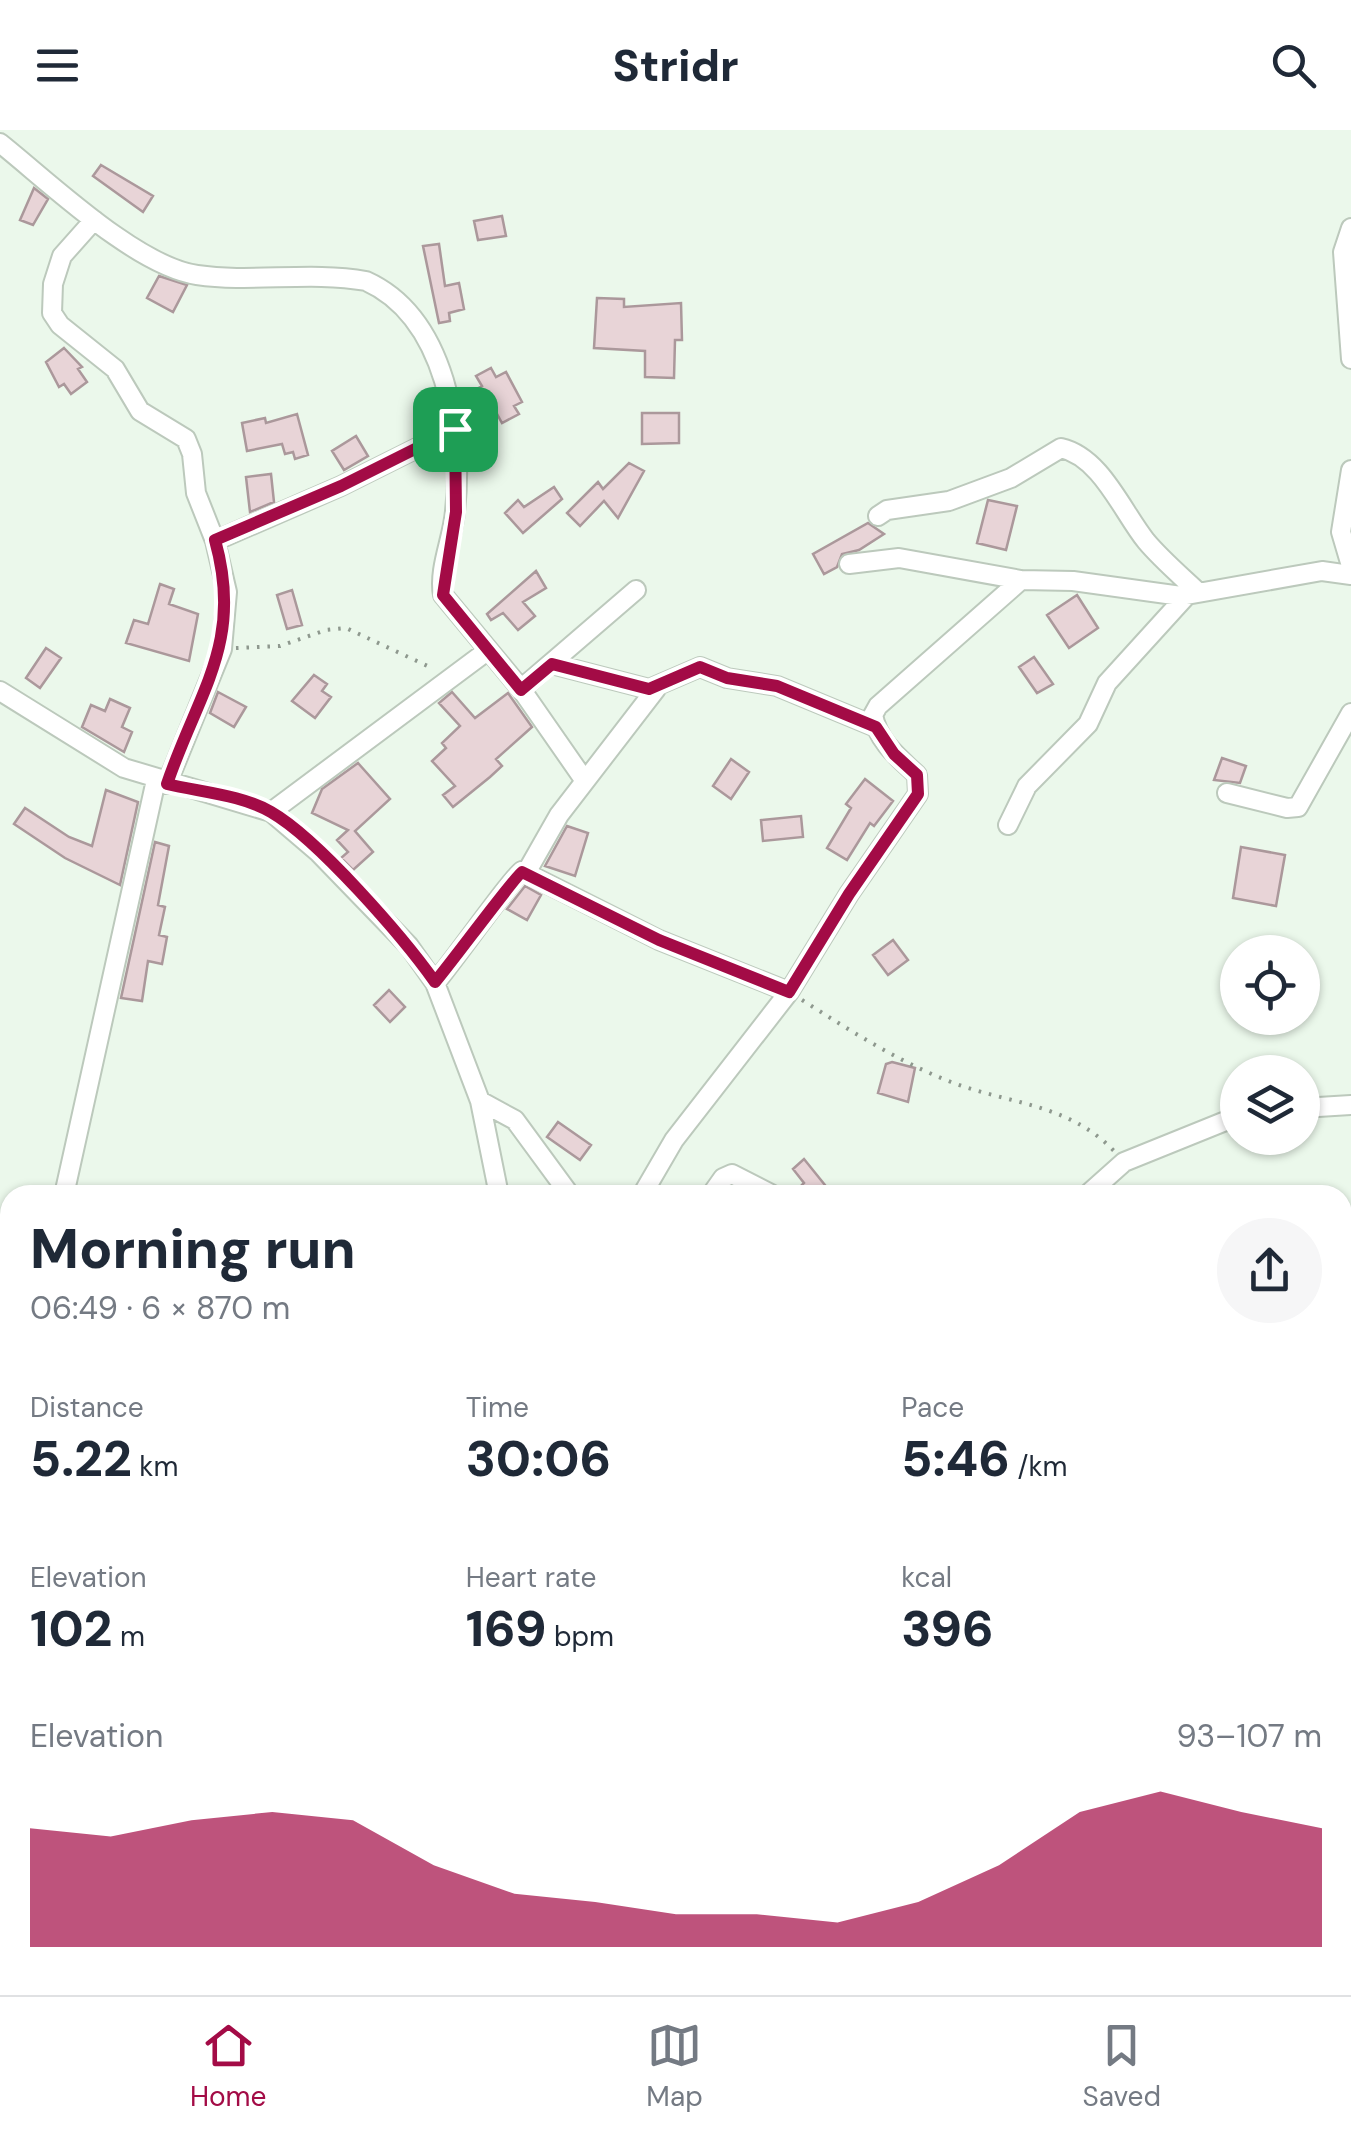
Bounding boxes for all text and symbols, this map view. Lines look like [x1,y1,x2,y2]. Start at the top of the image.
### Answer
text: Stridr [612,36,739,95]
icon: menu [30,38,85,93]
icon: search [1266,38,1321,93]
pin [413,387,498,472]
icon: arrive [428,402,483,457]
map controls [1220,935,1320,1155]
button: locate [1220,935,1320,1035]
button: layers [1220,1055,1320,1155]
text: Morning run [30,1213,356,1285]
button: share [1217,1218,1322,1323]
text: 06:49 · 6 × 870 m [30,1287,290,1329]
text: Distance [30,1389,144,1426]
text: Time [466,1389,529,1426]
text: Pace [901,1389,964,1426]
text: 5.22 [30,1426,132,1492]
text: 30:06 [466,1426,611,1492]
text: 5:46 [901,1426,1010,1492]
text: km [132,1448,178,1485]
text: /km [1010,1448,1067,1485]
text: Elevation [30,1559,147,1596]
text: Heart rate [466,1559,596,1596]
text: kcal [901,1559,952,1596]
text: 102 [30,1596,112,1662]
text: 169 [466,1596,547,1662]
text: 396 [901,1596,994,1662]
text: m [112,1618,145,1655]
text: bpm [547,1618,614,1655]
text: Elevation [30,1715,163,1757]
text: 93–107 m [1177,1715,1322,1757]
tab: Home [190,2018,266,2115]
tab: Map [646,2018,703,2115]
tab: Saved [1083,2018,1161,2115]

